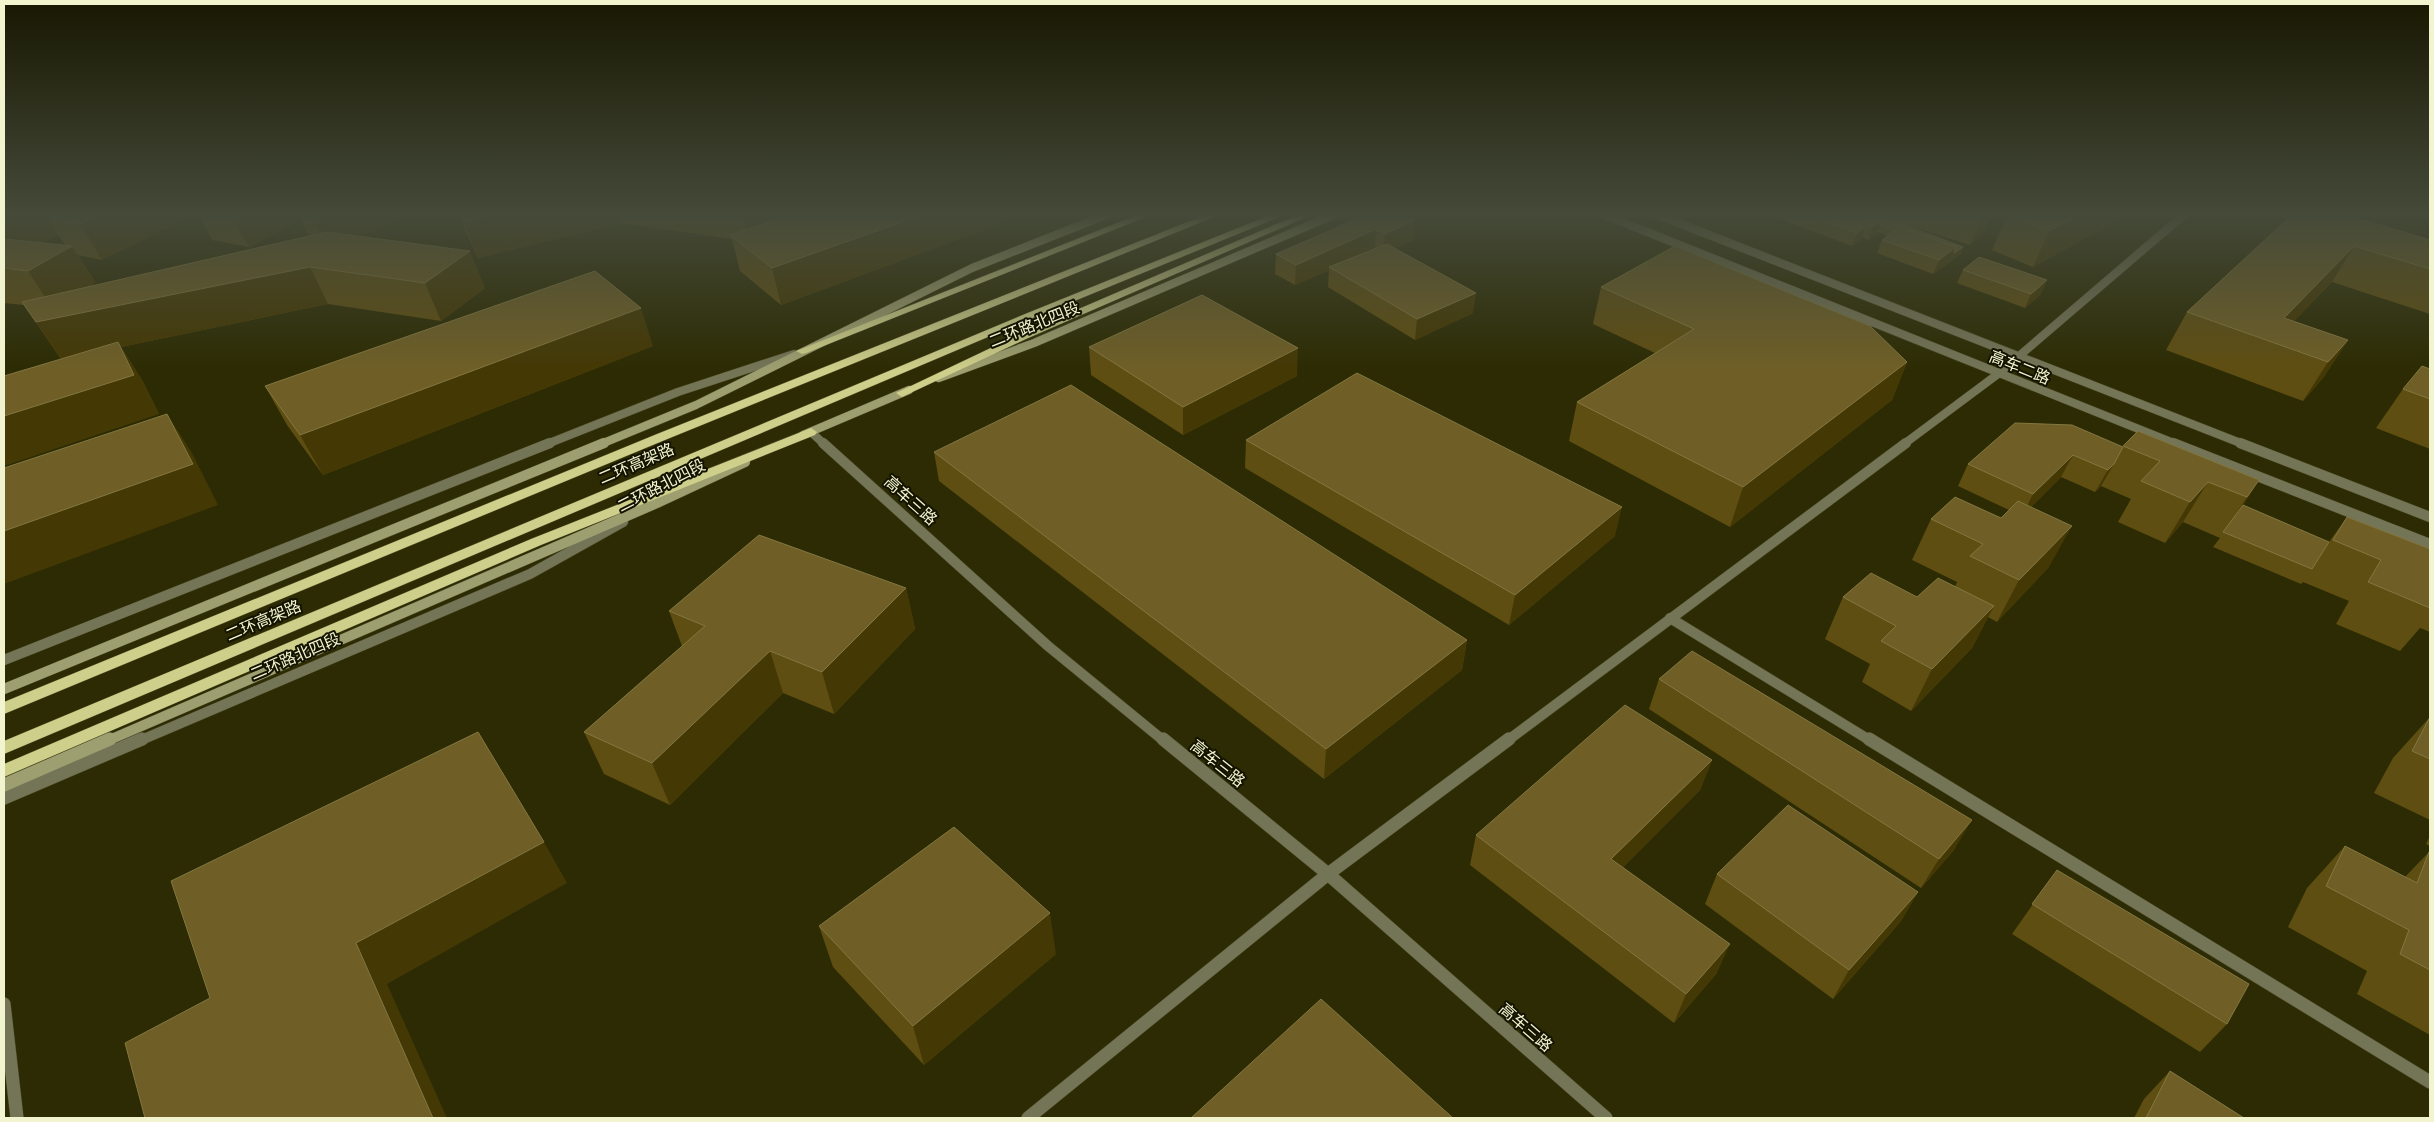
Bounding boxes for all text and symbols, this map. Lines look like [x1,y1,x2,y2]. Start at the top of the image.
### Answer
street label: 二环路北四段 [986,297,1082,350]
street label: 高车二路 [1987,346,2053,387]
street label: 二环高架路 [595,438,676,487]
street label: 二环路北四段 [614,454,708,515]
street label: 高车三路 [881,471,941,528]
street label: 二环高架路 [222,595,303,644]
street label: 二环路北四段 [247,628,343,683]
street label: 高车三路 [1187,735,1249,790]
street label: 高车三路 [1496,998,1557,1055]

